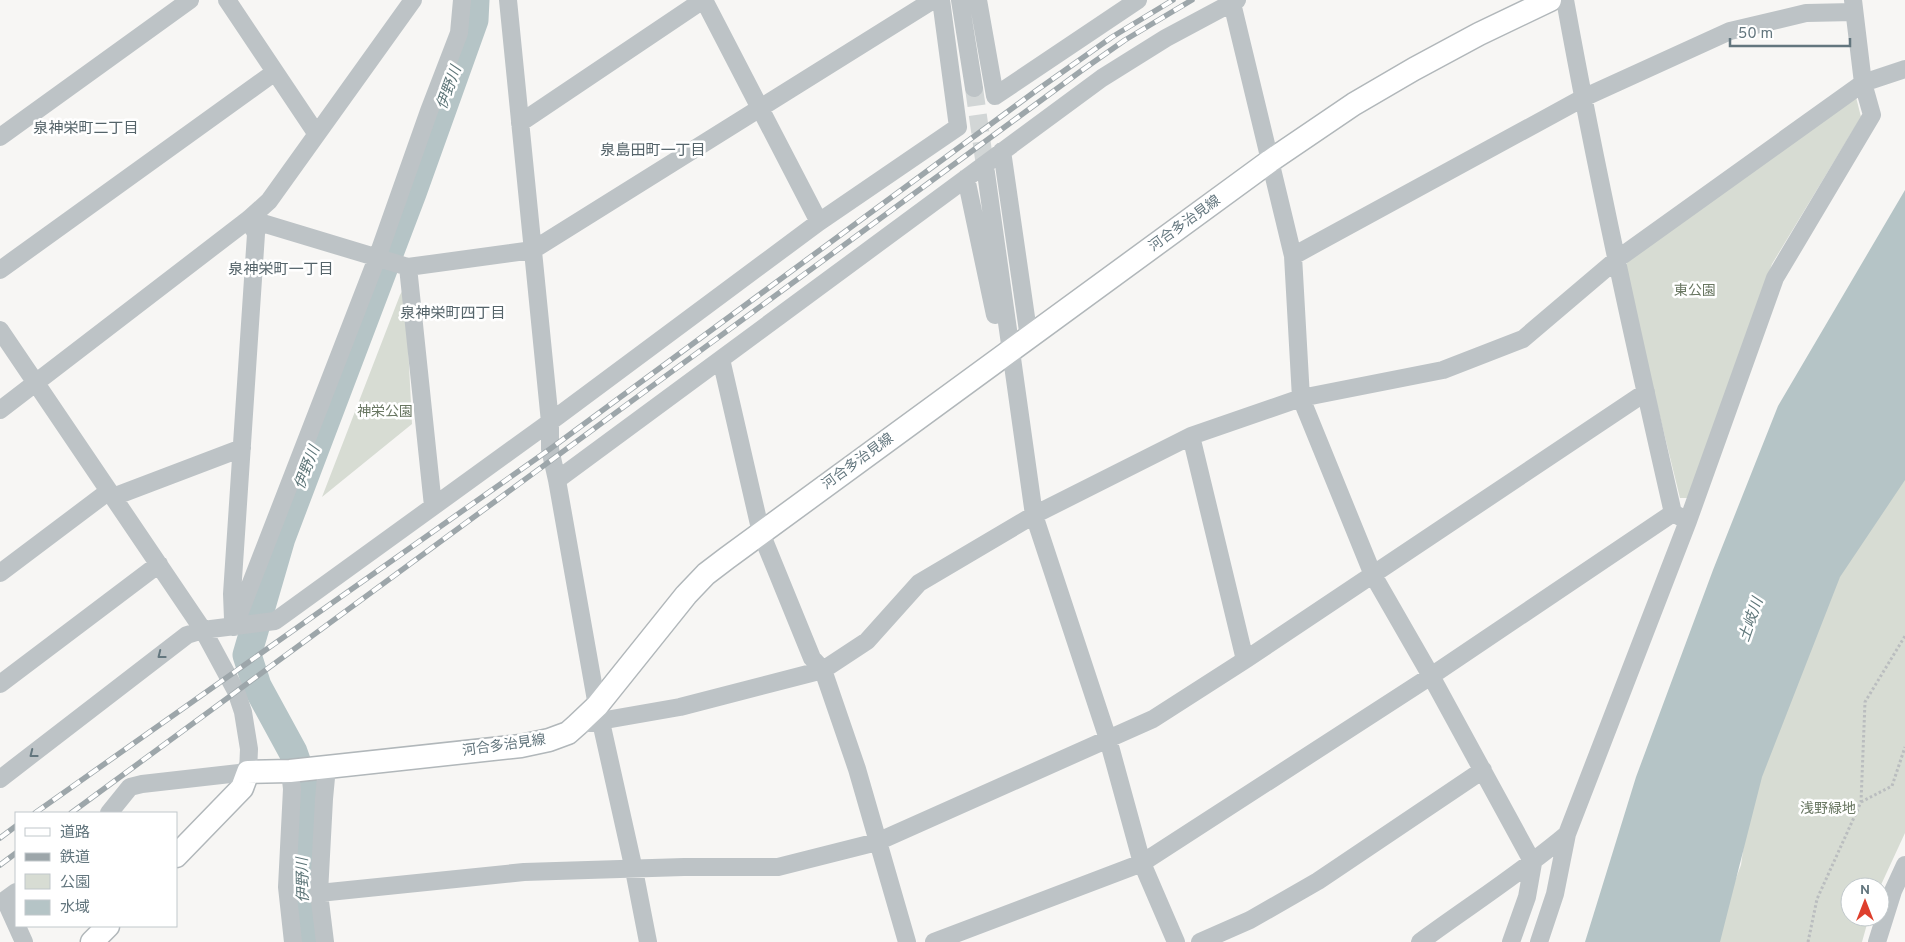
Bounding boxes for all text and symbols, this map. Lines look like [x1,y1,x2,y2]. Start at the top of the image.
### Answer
scale bar [1730,15,1850,47]
text: 50 m [1738,25,1773,44]
water label: 伊野川 [433,62,467,112]
district label: 泉神栄町二丁目 [33,120,139,139]
district label: 泉島田町一丁目 [600,142,706,161]
street label: 河合多治見線 [1146,192,1224,256]
district label: 泉神栄町一丁目 [228,261,334,280]
park label: 東公園 [1674,283,1716,300]
district label: 泉神栄町四丁目 [400,305,506,324]
park label: 神栄公園 [357,404,413,421]
street label: 河合多治見線 [819,430,897,494]
water label: 伊野川 [291,442,326,492]
water label: 土岐川 [1736,594,1769,644]
one-way arrow [158,649,167,658]
street label: 河合多治見線 [461,732,547,760]
one-way arrow [30,748,39,756]
park label: 浅野緑地 [1800,800,1856,818]
legend [15,812,178,927]
text: 道路 [60,824,90,843]
text: 鉄道 [60,849,90,868]
water label: 伊野川 [294,855,314,903]
text: 公園 [60,874,90,893]
north arrow [1840,877,1890,927]
text: N [1860,882,1870,899]
text: 水域 [60,899,90,918]

